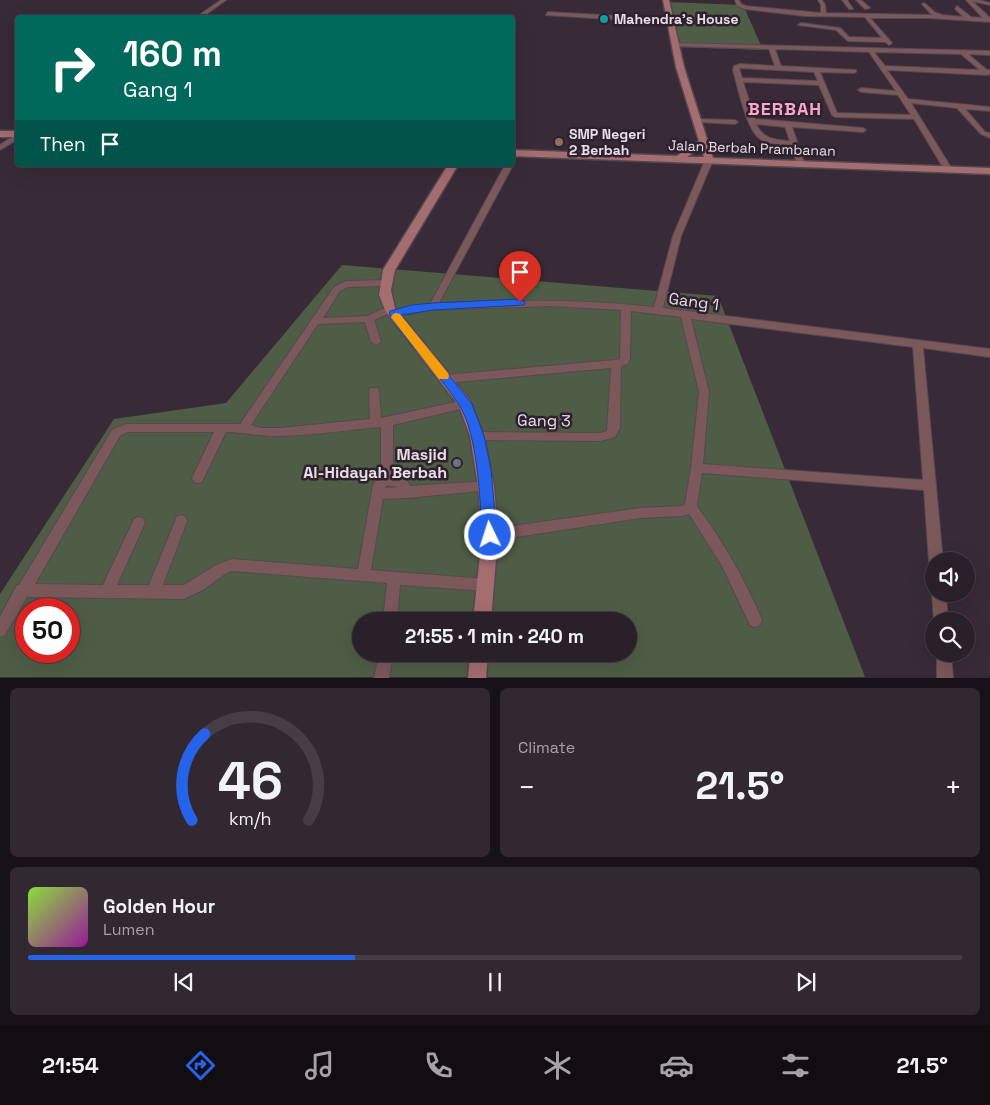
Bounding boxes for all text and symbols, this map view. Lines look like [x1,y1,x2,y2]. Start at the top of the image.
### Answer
place label: Mahendra's House [614,10,739,28]
marker: Mahendra's House [598,13,610,25]
text: 160 m [123,32,222,76]
icon: right [40,35,105,100]
text: Gang 1 [123,75,193,103]
district label: BERBAH [748,97,822,120]
place label: SMP Negeri 2 Berbah [569,125,646,159]
icon: arrive [96,130,124,158]
text: Then [40,132,86,157]
marker: SMP Negeri 2 Berbah [553,136,565,148]
street label: Jalan Berbah Prambanan [668,136,836,160]
pin [499,251,541,302]
icon: arrive [506,258,534,286]
street label: Gang 1 [667,288,720,315]
street label: Gang 3 [517,410,571,431]
place label: Masjid Al-Hidayah Berbah [303,444,447,483]
marker: Masjid Al-Hidayah Berbah [451,457,463,469]
position arrow [463,508,515,560]
map controls [925,552,975,662]
button: sound [925,552,975,602]
speed limit sign: 50 [15,598,80,663]
button: search [925,612,975,662]
text: 21:55 · 1 min · 240 m [405,624,584,649]
text: Climate [518,737,575,758]
text: 46 [217,748,283,814]
text: 21.5° [696,762,784,810]
text: − [518,769,535,805]
text: + [945,769,962,805]
text: km/h [229,807,271,830]
text: Golden Hour [103,894,215,919]
text: Lumen [103,919,155,940]
icon: previous [170,968,198,996]
icon: pause [481,968,509,996]
icon: next [792,968,820,996]
icon: directions [183,1048,218,1083]
icon: music [302,1048,337,1083]
icon: phone [421,1048,456,1083]
icon: climate [540,1048,575,1083]
icon: car [659,1048,694,1083]
icon: filters [778,1048,813,1083]
text: 21:54 [42,1051,99,1079]
text: 21.5° [897,1051,948,1079]

